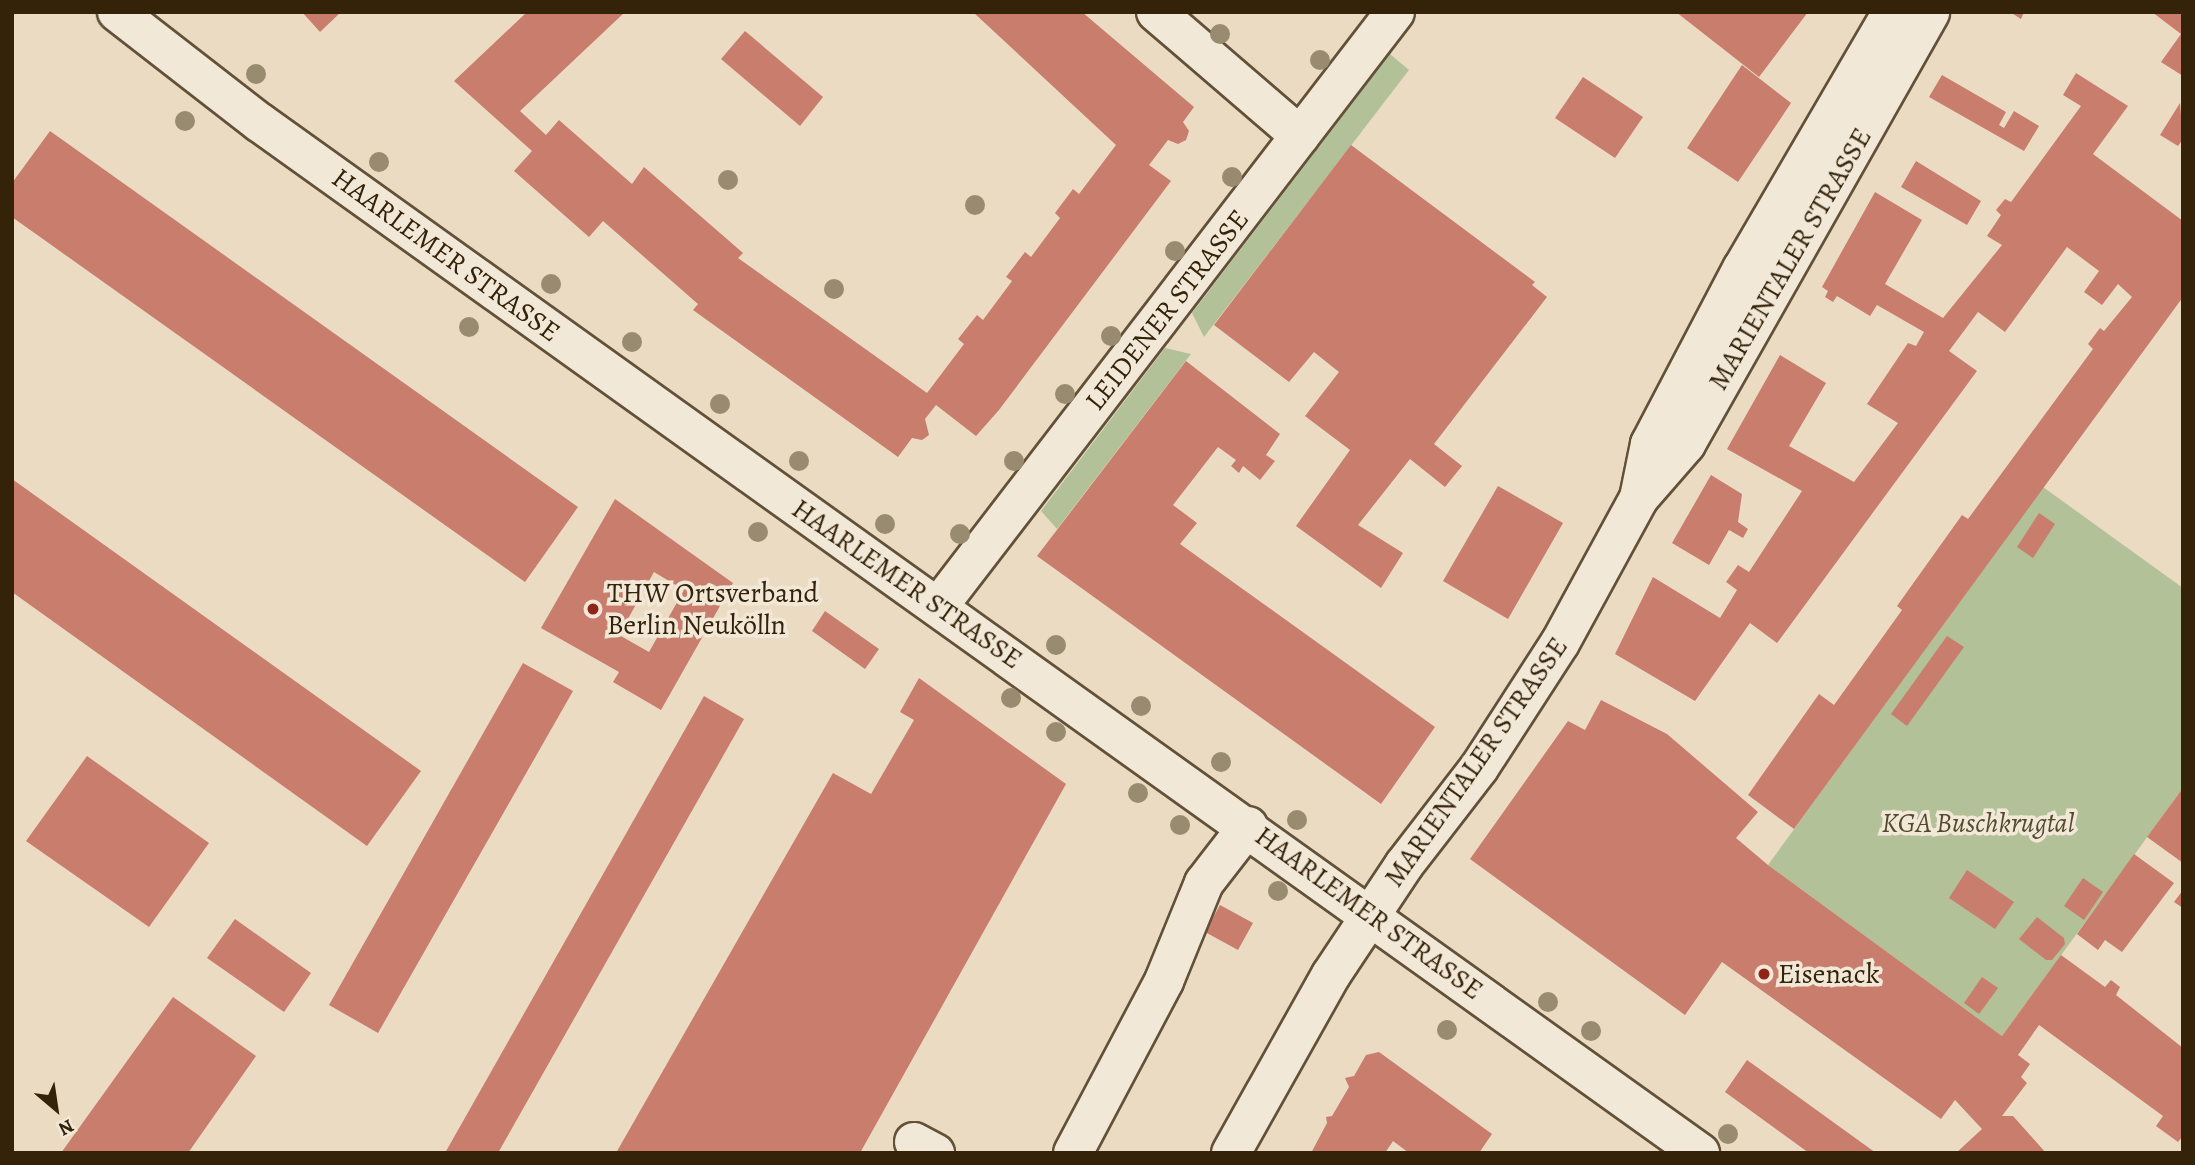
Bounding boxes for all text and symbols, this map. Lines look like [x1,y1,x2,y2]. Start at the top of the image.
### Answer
street label: MARIENTALER STRASSE [1701,122,1879,396]
street label: HAARLEMER STRASSE [325,161,567,349]
street label: LEIDENER STRASSE [1078,203,1256,417]
street label: HAARLEMER STRASSE [785,492,1029,676]
place label: THW Ortsverband Berlin Neukölln [607,576,819,642]
marker: THW Ortsverband Berlin Neukölln [585,601,601,617]
street label: MARIENTALER STRASSE [1377,631,1575,893]
park label: KGA Buschkrugtal [1882,806,2074,840]
street label: HAARLEMER STRASSE [1248,819,1490,1007]
place label: Eisenack [1778,957,1880,991]
marker: Eisenack [1756,966,1772,982]
north arrow [21,1074,91,1144]
text: N [54,1113,79,1142]

